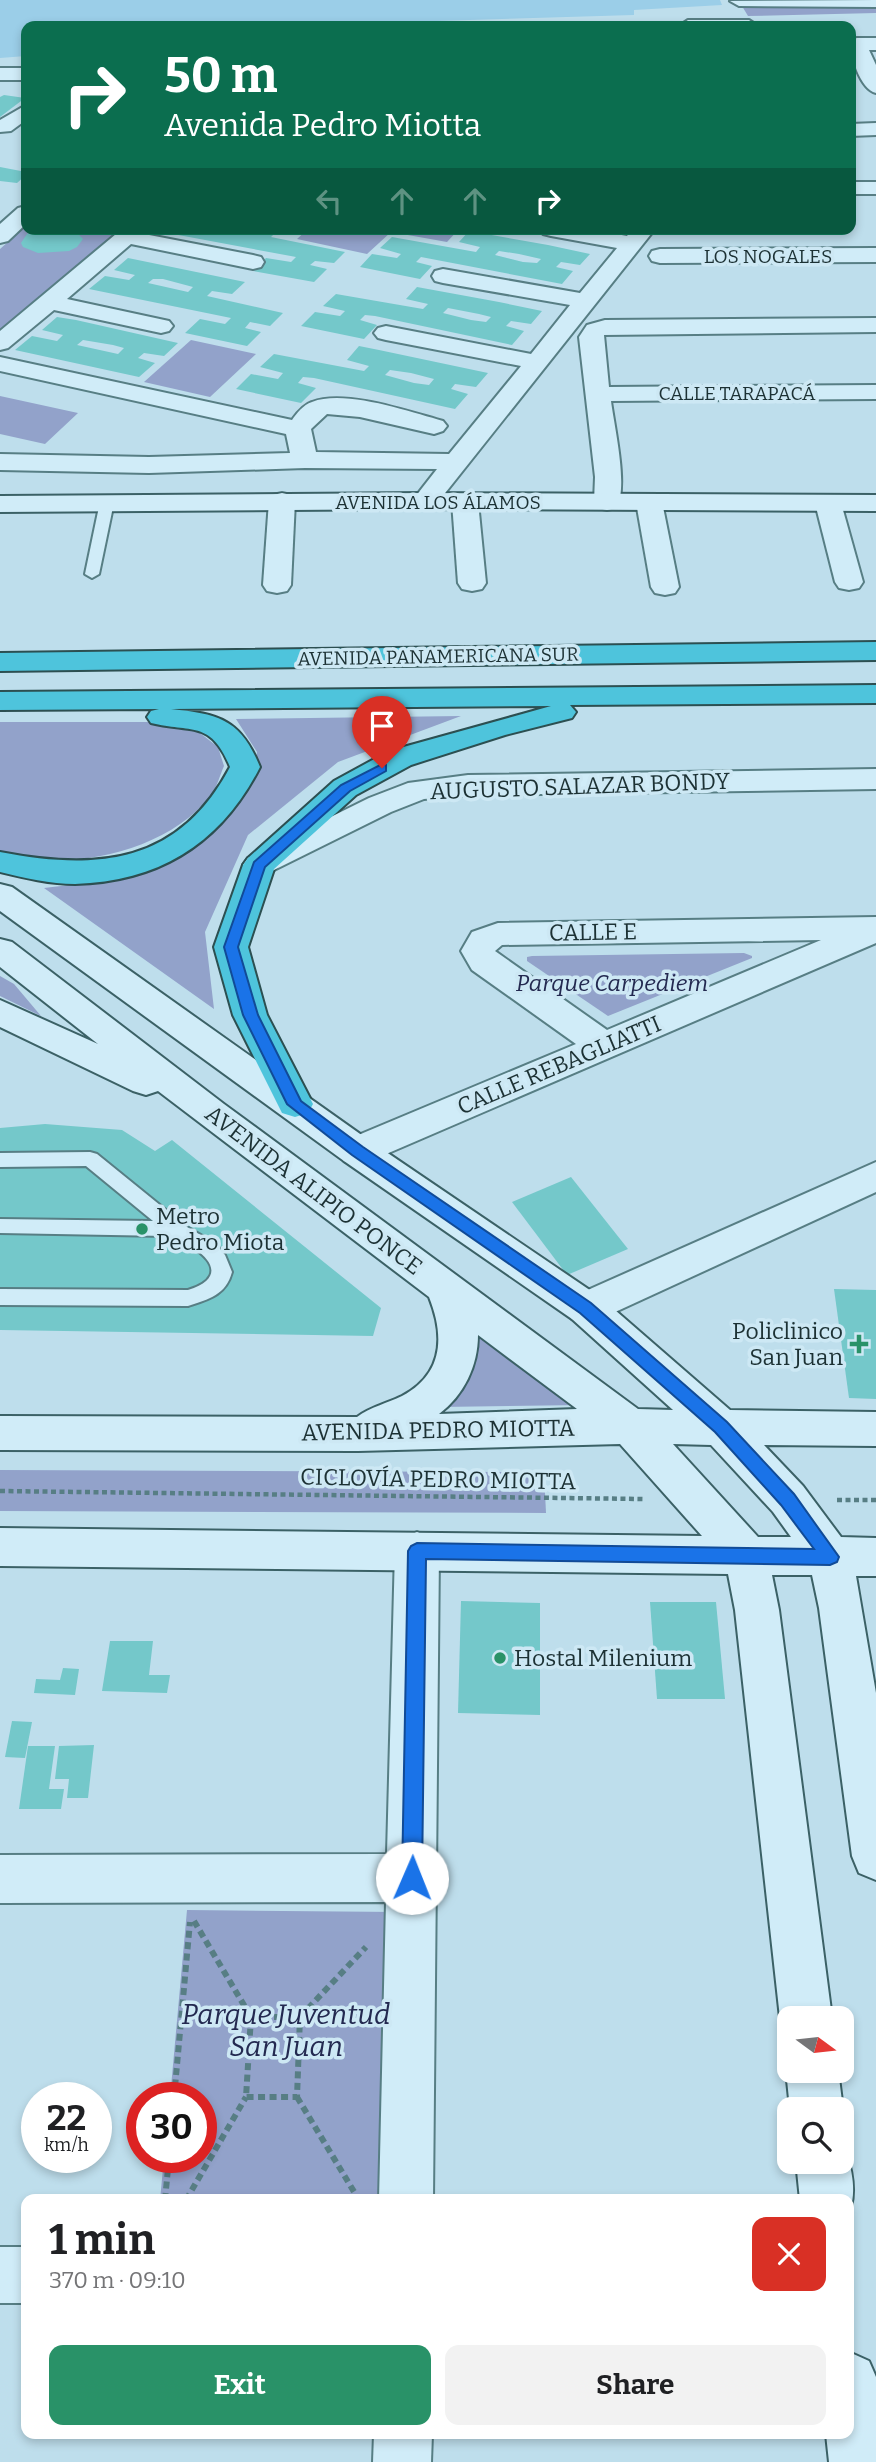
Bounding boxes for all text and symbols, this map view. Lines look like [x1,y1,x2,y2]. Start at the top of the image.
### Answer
text: 50 m [164,46,277,105]
icon: right [49,49,140,140]
text: Avenida Pedro Miotta [164,106,481,144]
icon: left [310,182,348,220]
icon: ahead [383,182,421,220]
icon: ahead [456,182,494,220]
icon: right [529,182,567,220]
street label: LOS NOGALES [704,245,832,268]
street label: CALLE TARAPACÁ [659,382,816,405]
street label: AVENIDA LOS ÁLAMOS [335,491,541,514]
street label: AVENIDA PANAMERICANA SUR [297,643,579,670]
pin [352,696,412,768]
icon: arrive [363,707,401,745]
street label: AUGUSTO SALAZAR BONDY [430,767,731,805]
street label: CALLE E [549,917,637,947]
park label: Parque Carpediem [516,969,708,997]
street label: CALLE REBAGLIATTI [453,1009,665,1121]
street label: AVENIDA ALIPIO PONCE [200,1099,428,1281]
place label: Metro Pedro Miota [156,1202,285,1256]
marker: Metro Pedro Miota [134,1221,150,1237]
place label: Policlinico San Juan [732,1317,843,1371]
marker: Policlinico San Juan [849,1334,869,1354]
street label: AVENIDA PEDRO MIOTTA [301,1414,576,1446]
street label: CICLOVÍA PEDRO MIOTTA [300,1463,577,1495]
place label: Hostal Milenium [514,1644,692,1672]
marker: Hostal Milenium [492,1650,508,1666]
position arrow [375,1841,449,1915]
park label: Parque Juventud San Juan [182,1998,390,2063]
north arrow [777,2006,854,2082]
map controls [777,2006,854,2174]
speed limit sign: 30 [126,2082,217,2173]
text: 22 [47,2097,86,2139]
button: search [777,2097,854,2174]
text: km/h [44,2134,89,2156]
text: 1 min [49,2215,155,2265]
button: close [752,2217,826,2291]
text: 370 m · 09:10 [49,2266,186,2294]
button: Exit [49,2345,431,2425]
button: Share [445,2345,826,2425]

